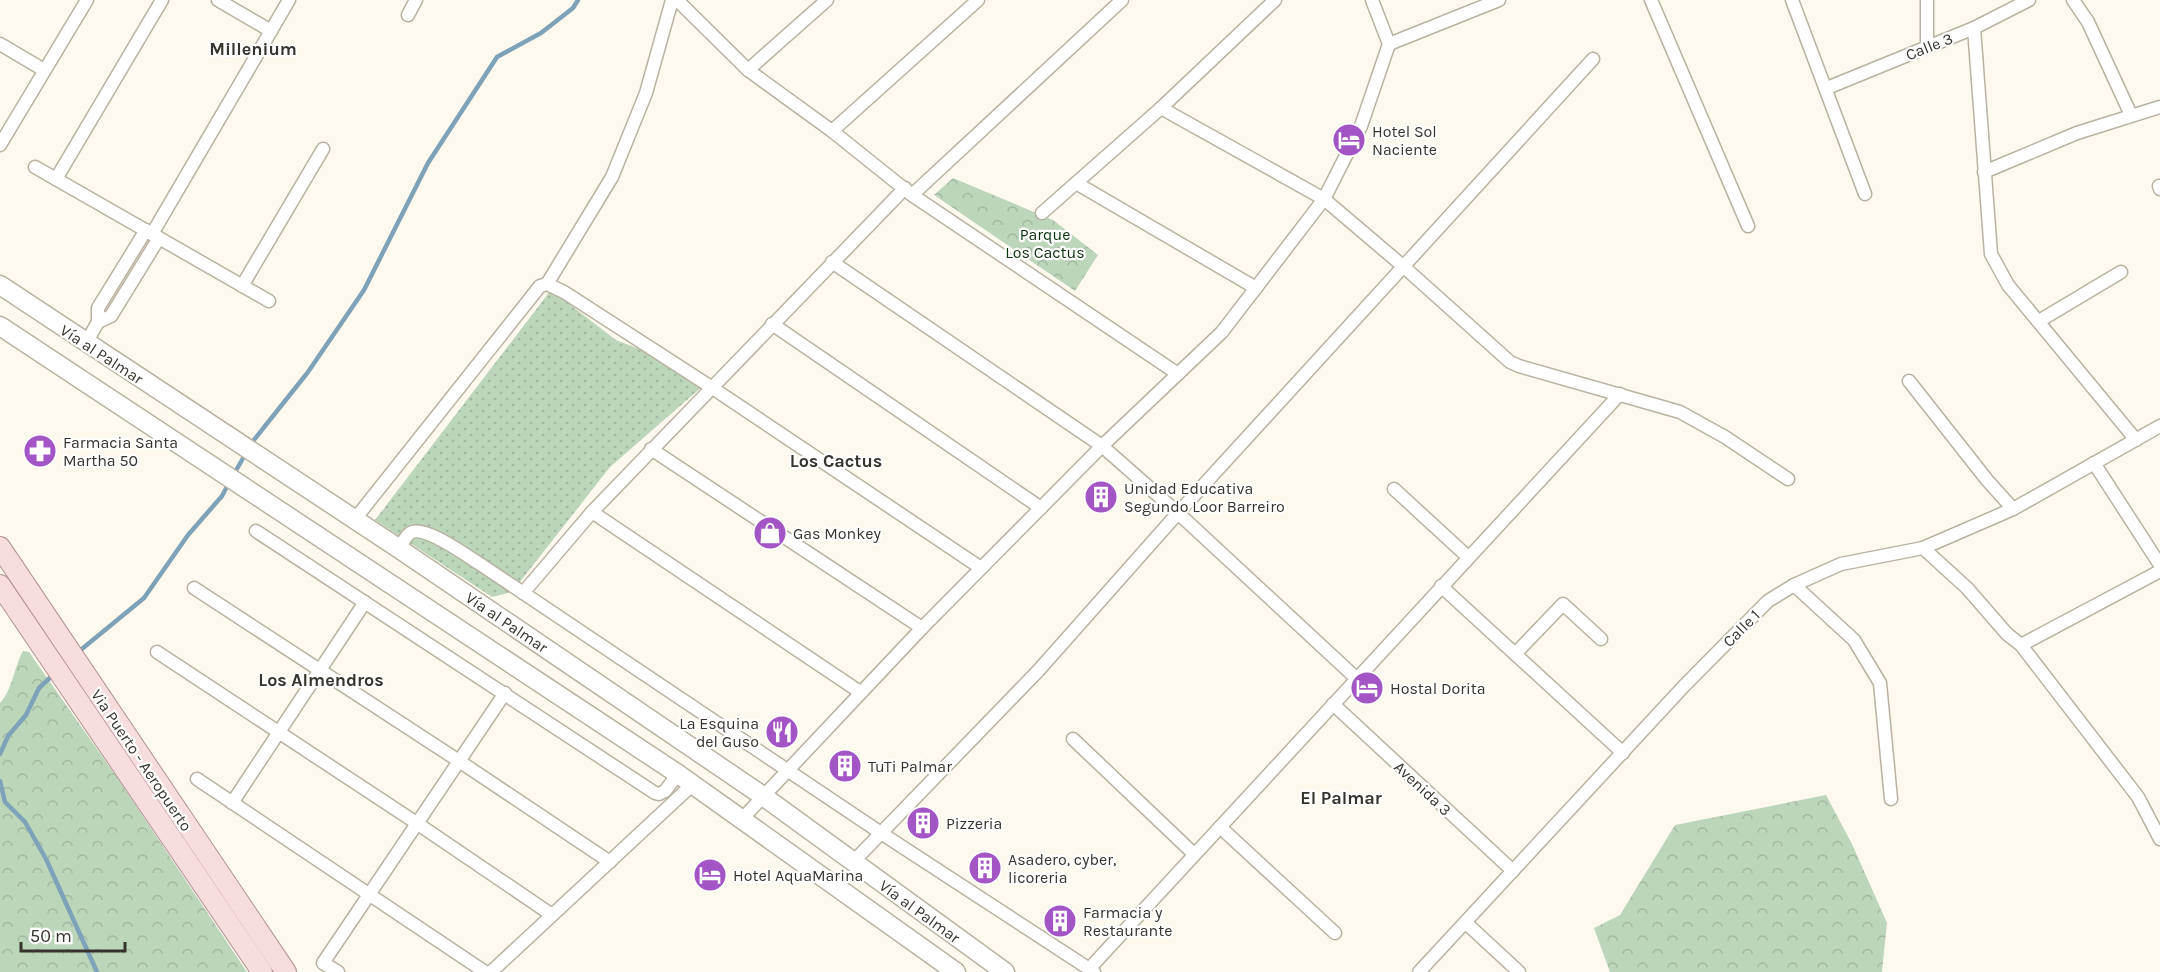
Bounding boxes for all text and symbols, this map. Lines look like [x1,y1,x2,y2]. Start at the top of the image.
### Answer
street label: Calle 3 [1903,28,1955,64]
district label: Millenium [209,38,297,60]
hotel icon: Hotel Sol Naciente [1331,122,1367,158]
place label: Hotel Sol Naciente [1372,122,1437,159]
park label: Parque Los Cactus [1005,225,1085,262]
street label: Vía al Palmar [57,321,147,388]
pharmacy icon: Farmacia Santa Martha 50 [22,433,58,469]
place label: Farmacia Santa Martha 50 [63,433,178,470]
district label: Los Cactus [790,450,882,472]
building icon: Unidad Educativa Segundo Loor Barreiro [1083,479,1119,515]
place label: Unidad Educativa Segundo Loor Barreiro [1124,479,1285,516]
shop icon: Gas Monkey [752,515,788,551]
place label: Gas Monkey [793,524,882,543]
street label: Vía al Palmar [462,588,552,657]
street label: Calle 1 [1719,606,1764,651]
district label: Los Almendros [258,669,384,691]
hotel icon: Hostal Dorita [1349,670,1385,706]
place label: Hostal Dorita [1390,679,1486,698]
street label: Via Puerto - Aeropuerto [87,686,196,835]
place label: La Esquina del Guso [679,714,759,751]
restaurant icon: La Esquina del Guso [764,714,800,750]
building icon: TuTi Palmar [827,748,863,784]
place label: TuTi Palmar [868,757,952,776]
street label: Avenida 3 [1390,757,1455,820]
district label: El Palmar [1300,787,1382,809]
building icon: Pizzeria [905,805,941,841]
place label: Pizzeria [946,814,1002,833]
building icon: Asadero, cyber, licoreria [967,850,1003,886]
place label: Asadero, cyber, licoreria [1008,850,1116,887]
hotel icon: Hotel AquaMarina [692,857,728,893]
place label: Hotel AquaMarina [733,866,863,885]
street label: Vía al Palmar [876,876,964,947]
building icon: Farmacia y Restaurante [1042,903,1078,939]
place label: Farmacia y Restaurante [1083,903,1172,940]
scale bar [21,915,124,953]
text: 50 m [30,925,72,947]

